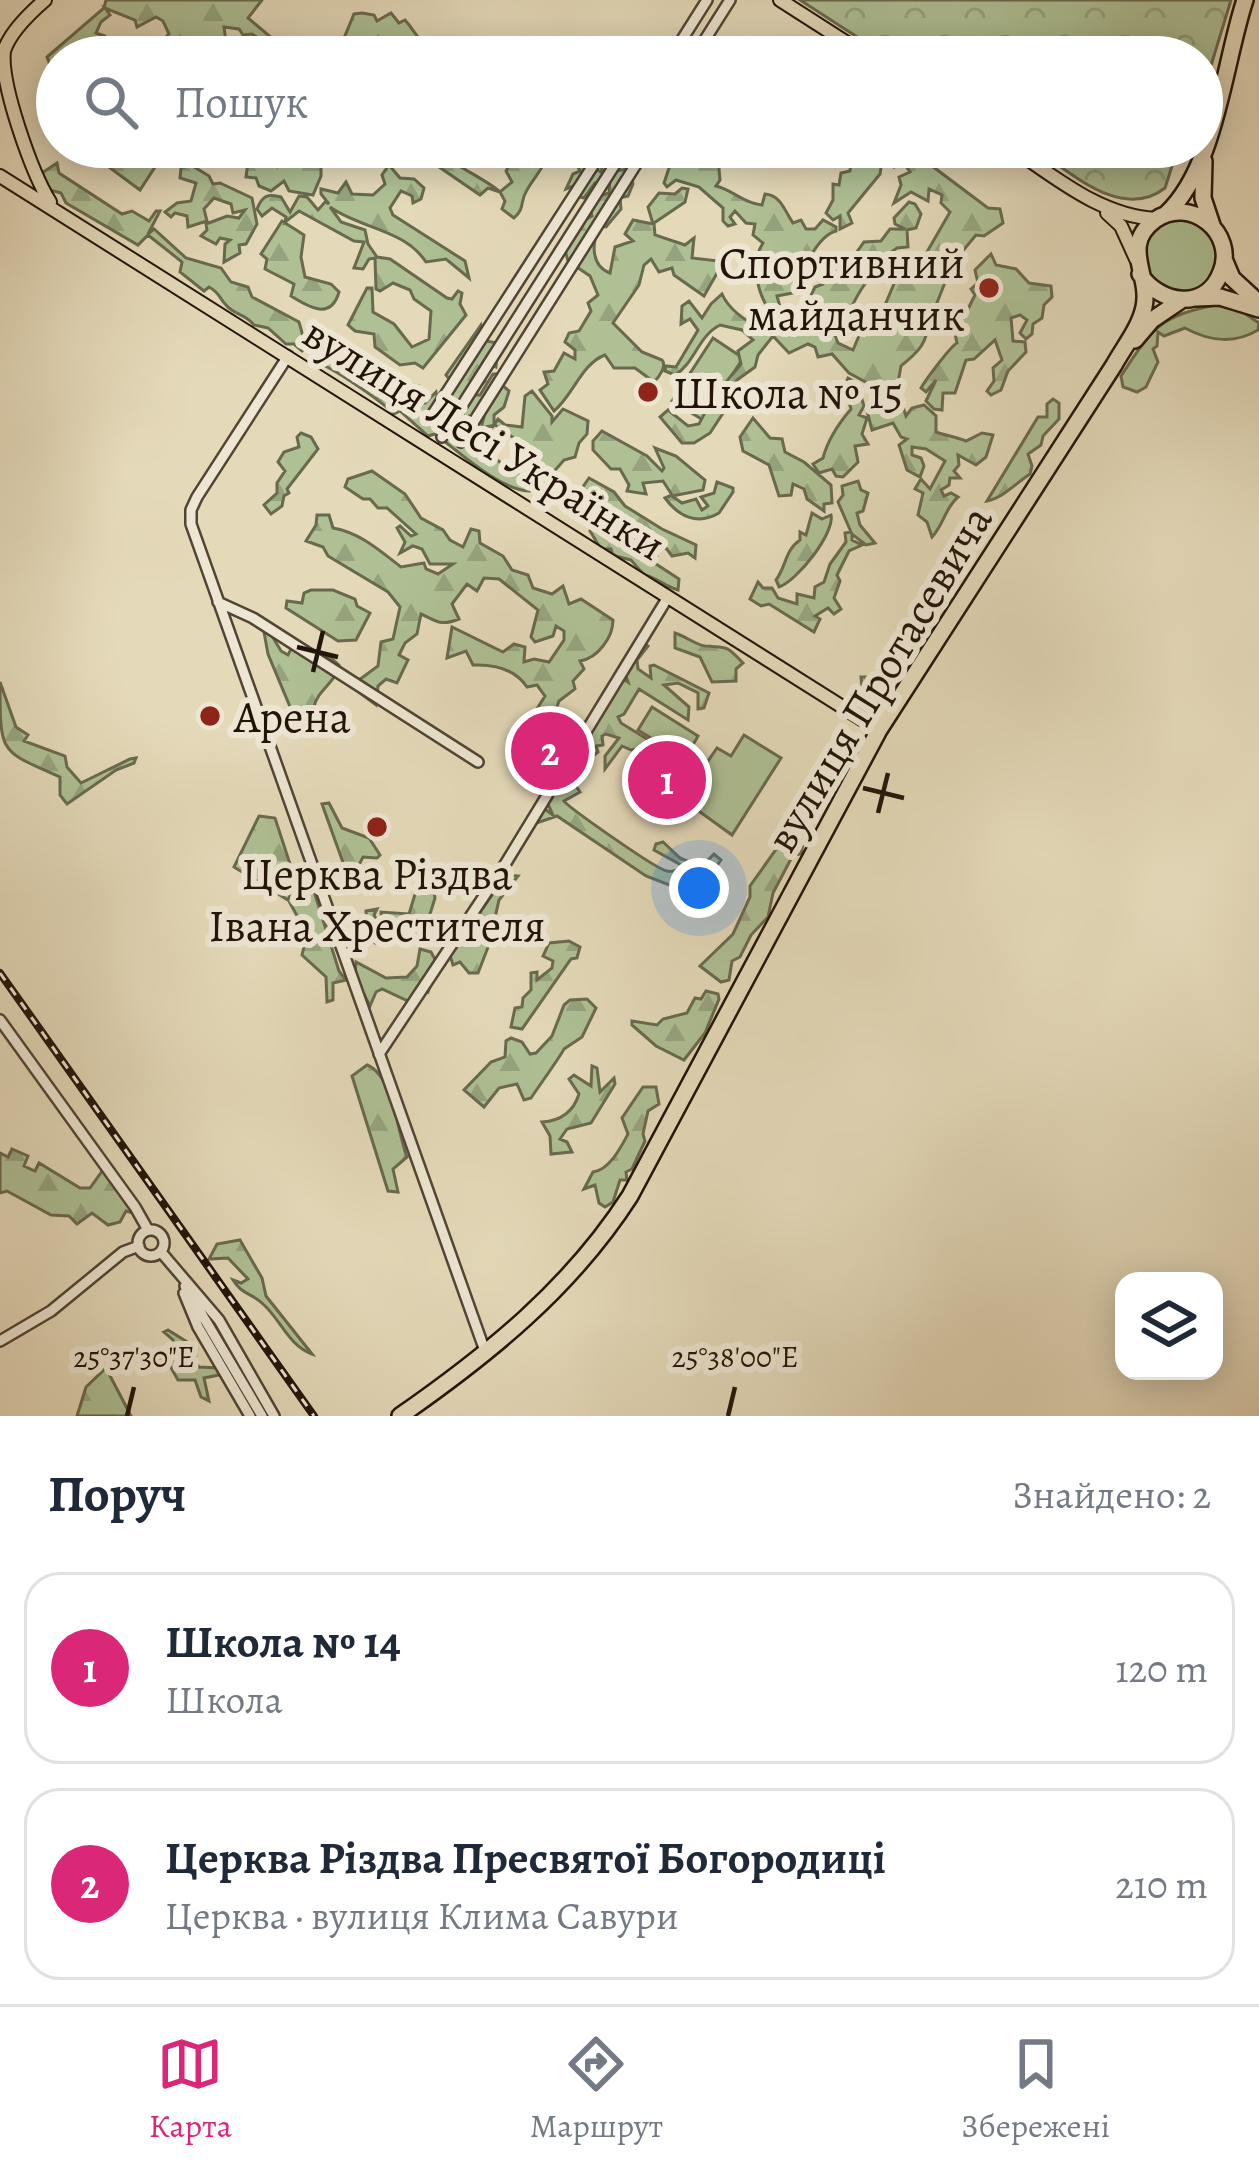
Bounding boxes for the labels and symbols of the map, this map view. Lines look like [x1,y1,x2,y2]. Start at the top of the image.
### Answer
place label: Спортивний майданчик [719,232,965,346]
marker: Спортивний майданчик [976,275,1002,301]
street label: вулиця Лесі Українки [291,302,678,576]
place label: Школа № 15 [672,362,903,424]
marker: Школа № 15 [635,379,661,405]
street label: вулиця Протасевича [751,493,1007,864]
place label: Арена [233,686,351,748]
marker: Арена [197,703,223,729]
pin: 2 [511,706,589,796]
pin: 1 [628,735,706,825]
marker: Церква Різдва Івана Хрестителя [364,814,390,840]
place label: Церква Різдва Івана Хрестителя [208,843,546,957]
your location [669,858,729,918]
text: 25°37'30"E [73,1337,195,1377]
text: 25°38'00"E [671,1337,799,1377]

